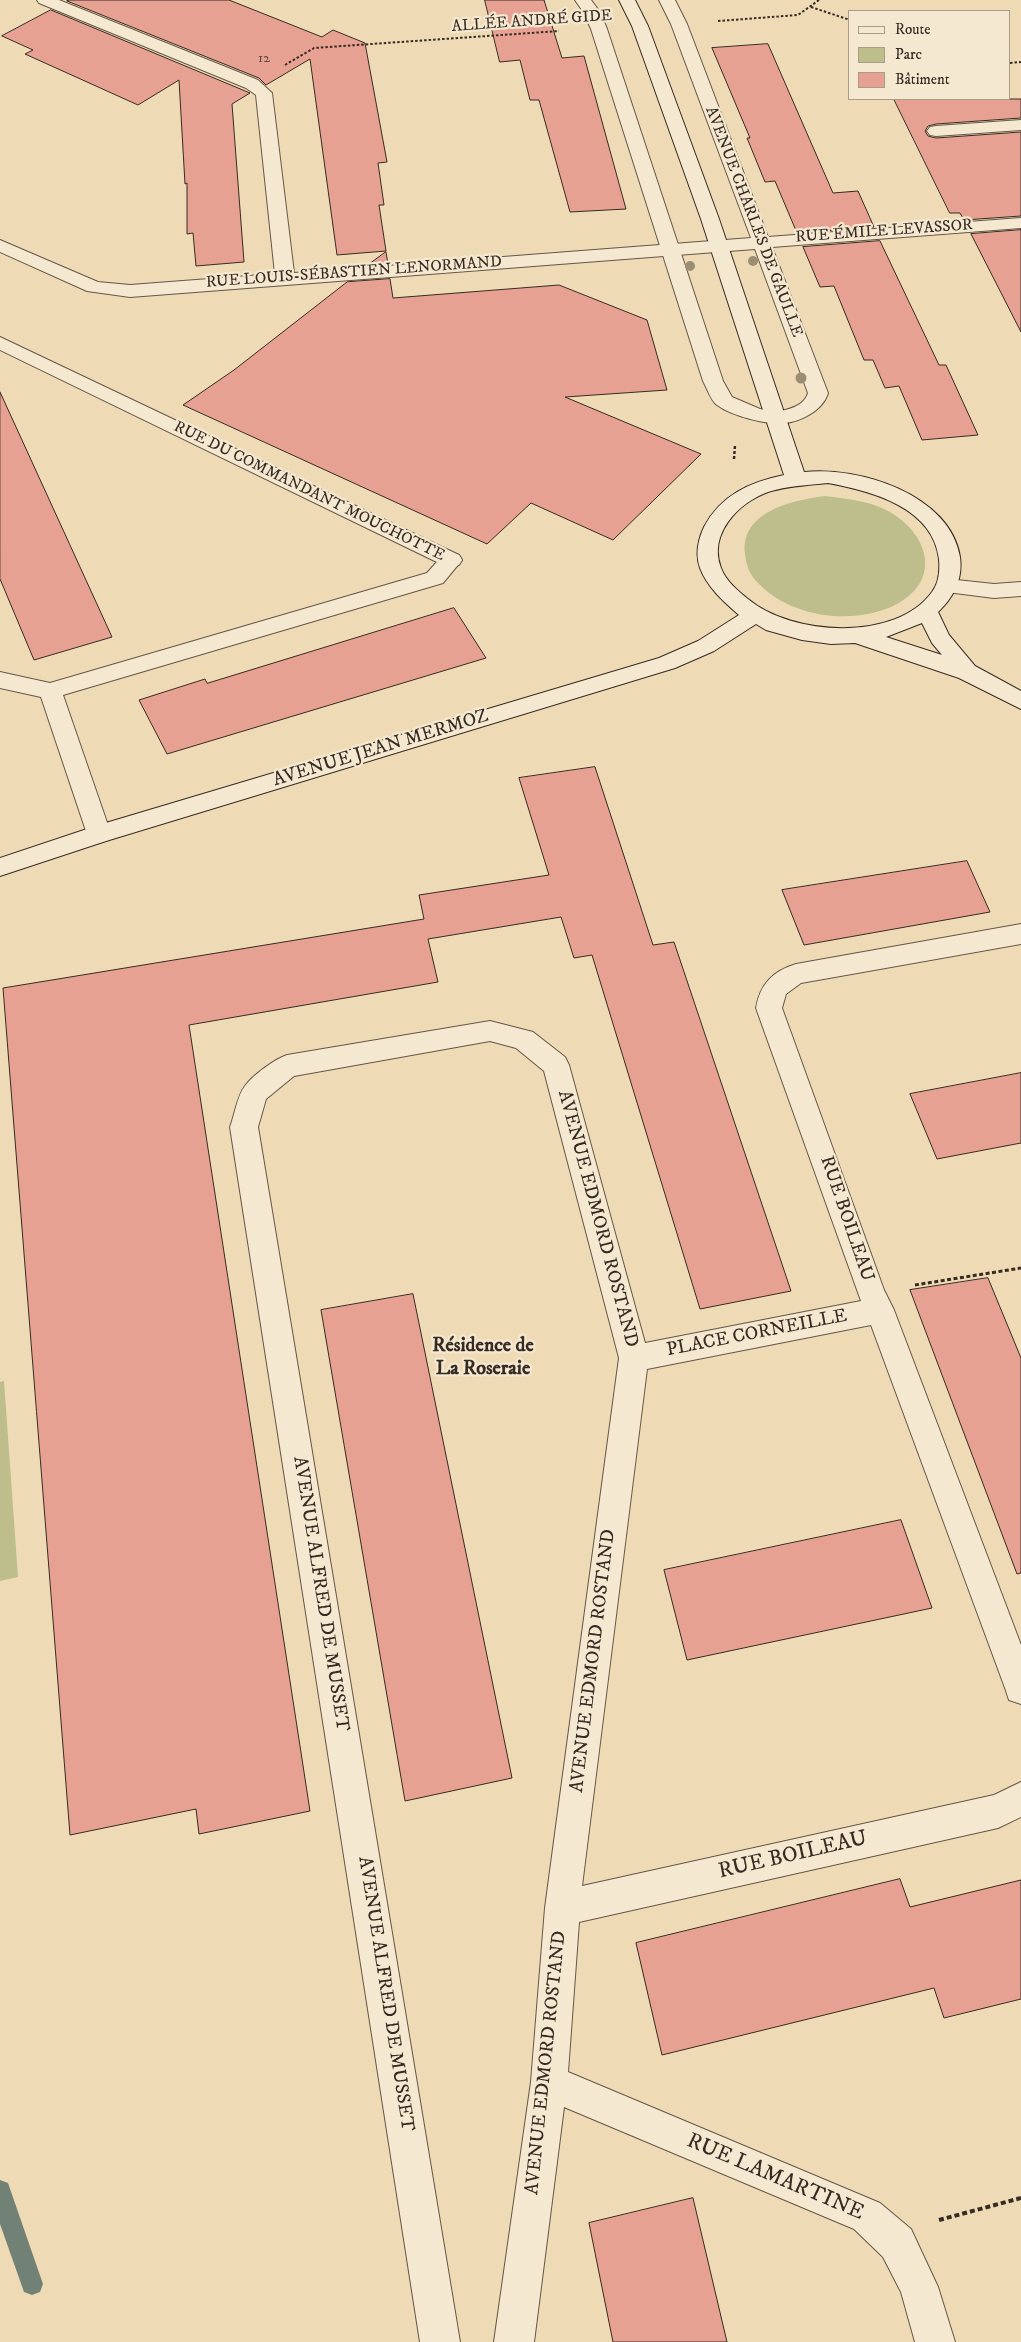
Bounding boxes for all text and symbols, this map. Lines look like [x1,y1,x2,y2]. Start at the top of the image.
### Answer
street label: ALLÉE ANDRÉ GIDE [451,7,613,37]
legend [848,10,1011,100]
text: Route [895,20,930,39]
text: Parc [895,45,922,64]
house number: 12 [258,51,270,67]
text: Bâtiment [895,70,950,89]
street label: AVENUE CHARLES DE GAULLE [700,104,806,340]
street label: RUE ÉMILE LEVASSOR [795,216,973,248]
street label: RUE LOUIS-SÉBASTIEN LENORMAND [205,253,503,293]
street label: RUE DU COMMANDANT MOUCHOTTE [170,418,448,566]
street label: AVENUE JEAN MERMOZ [271,705,491,793]
street label: AVENUE EDMORD ROSTAND [552,1088,642,1350]
street label: RUE BOILEAU [814,1153,878,1285]
street label: PLACE CORNEILLE [665,1305,849,1363]
district label: Résidence de La Roseraie [432,1335,534,1382]
street label: AVENUE ALFRED DE MUSSET [287,1455,353,1733]
street label: AVENUE EDMORD ROSTAND [567,1528,621,1794]
street label: RUE BOILEAU [716,1826,870,1886]
street label: AVENUE ALFRED DE MUSSET [352,1855,418,2133]
street label: AVENUE EDMORD ROSTAND [522,1930,572,2196]
street label: RUE LAMARTINE [682,2129,868,2227]

